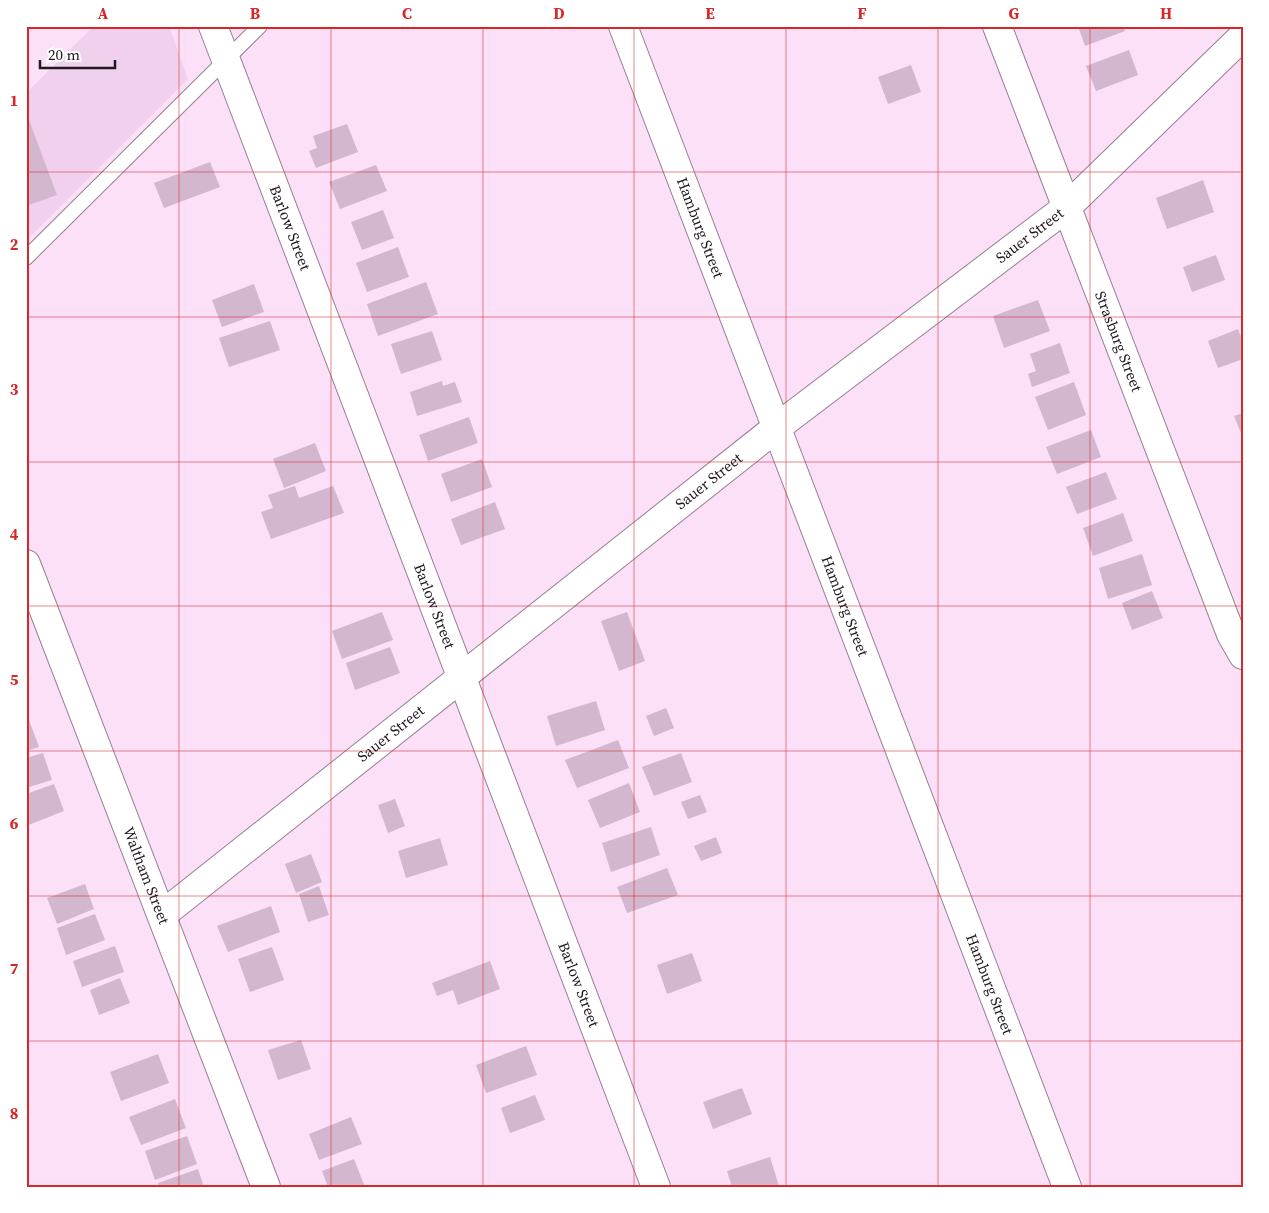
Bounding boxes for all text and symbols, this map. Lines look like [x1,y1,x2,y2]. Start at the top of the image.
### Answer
text: A [98,2,109,24]
text: B [250,2,261,24]
text: C [402,2,412,24]
text: D [553,2,565,24]
text: E [705,2,715,24]
text: F [857,2,867,24]
text: G [1009,2,1020,24]
text: H [1160,2,1172,24]
scale bar [40,38,115,70]
text: 20 m [48,44,80,65]
text: 1 [10,89,18,111]
street label: Hamburg Street [672,174,729,281]
street label: Barlow Street [265,182,316,273]
street label: Sauer Street [991,203,1068,268]
text: 2 [10,233,19,255]
street label: Strasburg Street [1090,288,1148,395]
text: 3 [10,378,19,400]
street label: Sauer Street [671,448,747,514]
text: 4 [10,523,19,545]
street label: Hamburg Street [817,553,874,659]
street label: Barlow Street [409,560,461,652]
text: 5 [10,668,19,690]
street label: Sauer Street [352,700,429,766]
text: 6 [10,812,19,834]
street label: Waltham Street [118,824,175,927]
street label: Hamburg Street [961,931,1019,1038]
street label: Barlow Street [553,939,605,1030]
text: 7 [10,957,19,979]
text: 8 [10,1102,18,1124]

